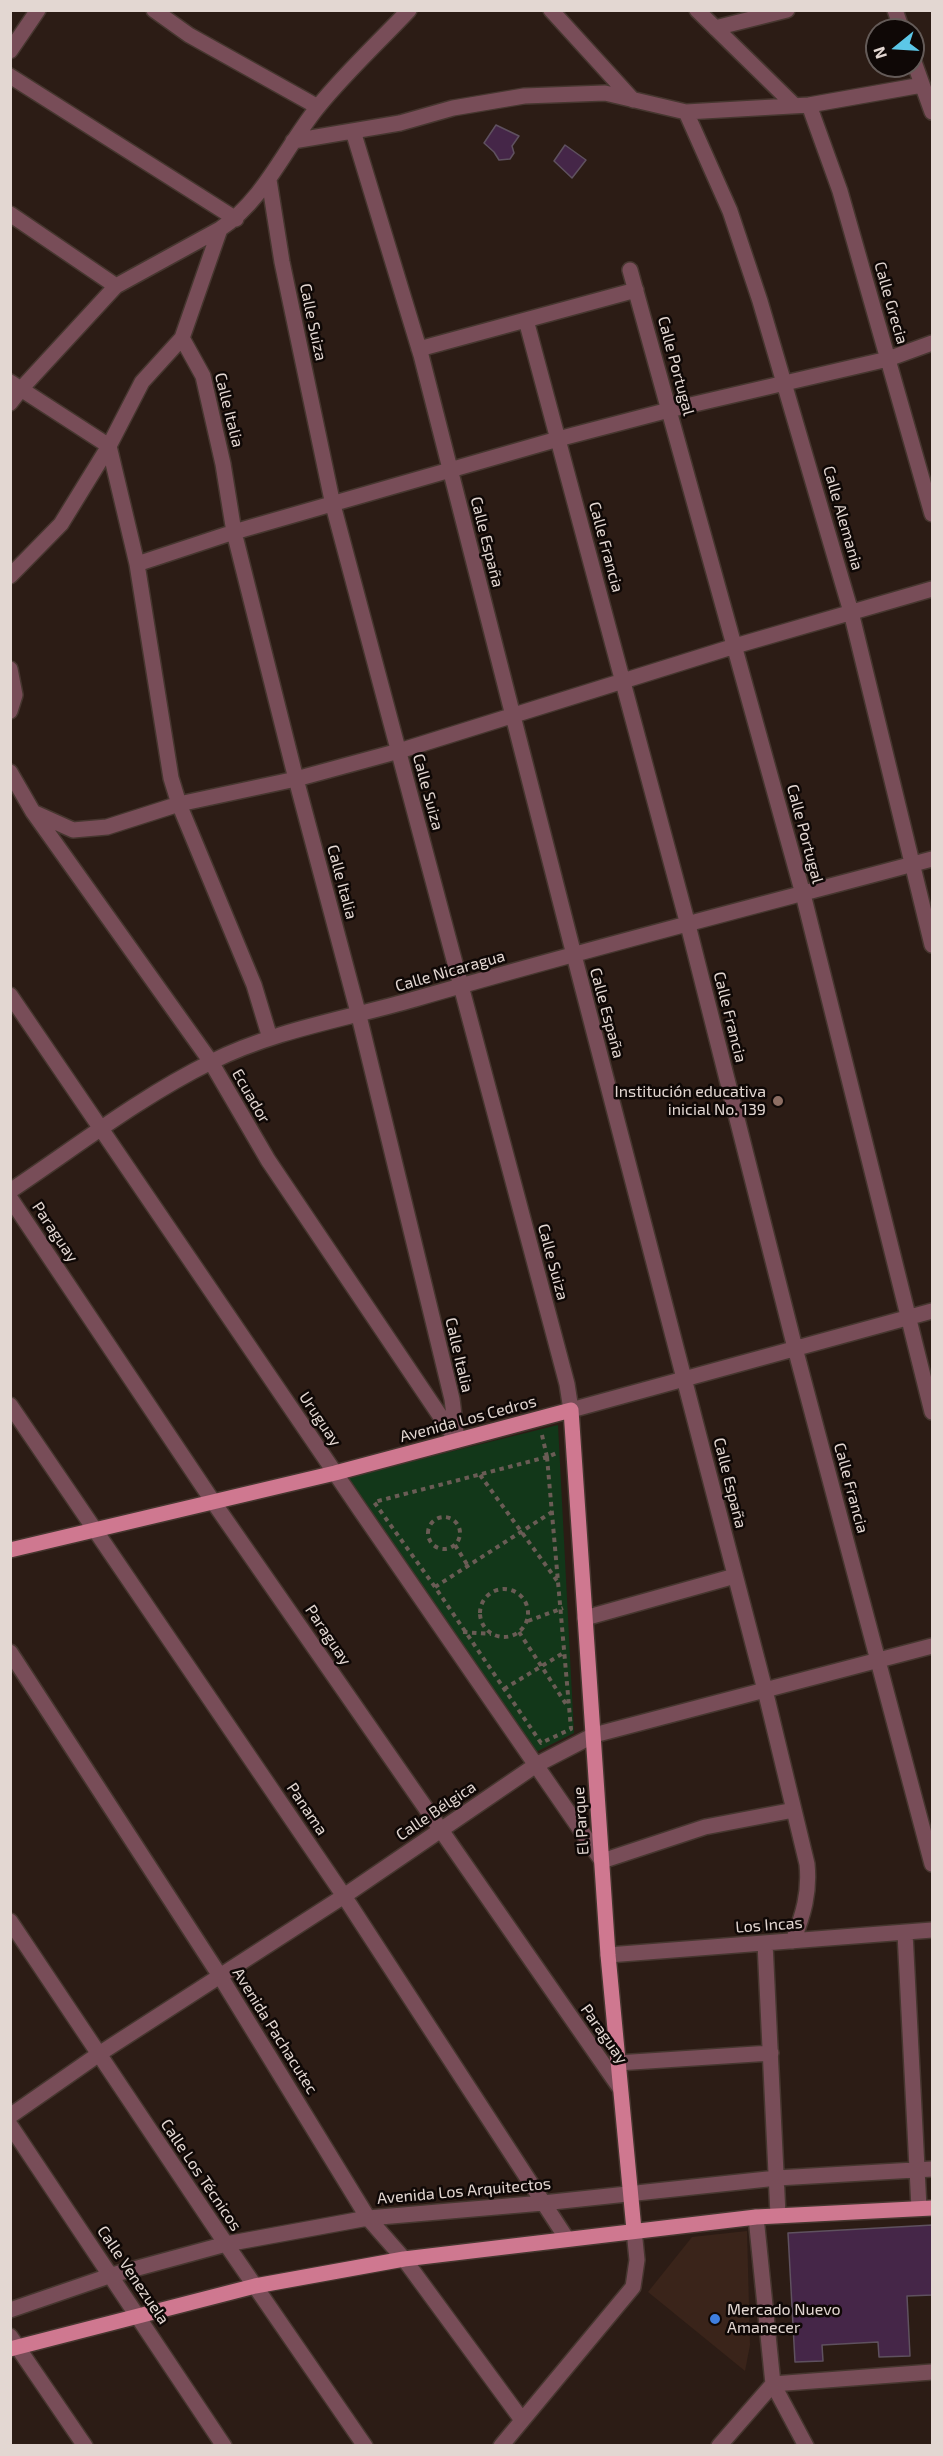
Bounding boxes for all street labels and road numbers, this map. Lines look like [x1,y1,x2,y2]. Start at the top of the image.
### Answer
street label: Calle Grecia [870,260,912,346]
street label: Calle Suiza [295,282,331,362]
street label: Calle Portugal [654,314,698,418]
street label: Calle Italia [210,371,248,449]
street label: Calle Alemania [819,464,867,572]
street label: Calle España [466,495,508,589]
street label: Calle Francia [585,500,627,594]
street label: Calle Suiza [409,752,447,832]
street label: Calle Portugal [783,782,827,886]
street label: Calle Italia [323,843,361,921]
street label: Calle Nicaragua [393,946,507,996]
street label: Calle España [586,966,628,1060]
street label: Calle Francia [709,970,751,1064]
street label: Ecuador [228,1065,274,1127]
street label: Paraguay [28,1198,82,1266]
street label: Calle Suiza [534,1222,572,1302]
street label: Calle Italia [441,1316,477,1394]
street label: Uruguay [295,1388,345,1450]
street label: Avenida Los Cedros [398,1392,538,1446]
street label: Calle España [709,1436,751,1530]
street label: Calle Francia [830,1441,872,1535]
street label: Paraguay [301,1601,355,1669]
street label: Calle Bélgica [392,1777,480,1845]
street label: Panama [283,1779,331,1839]
street label: El Parque [569,1786,593,1856]
street label: Los Incas [735,1913,803,1937]
street label: Avenida Pachacutec [228,1964,322,2098]
street label: Paraguay [576,2000,632,2068]
street label: Calle Los Técnicos [157,2115,245,2235]
street label: Avenida Los Arquitectos [376,2174,552,2208]
street label: Calle Venezuela [93,2222,173,2328]

